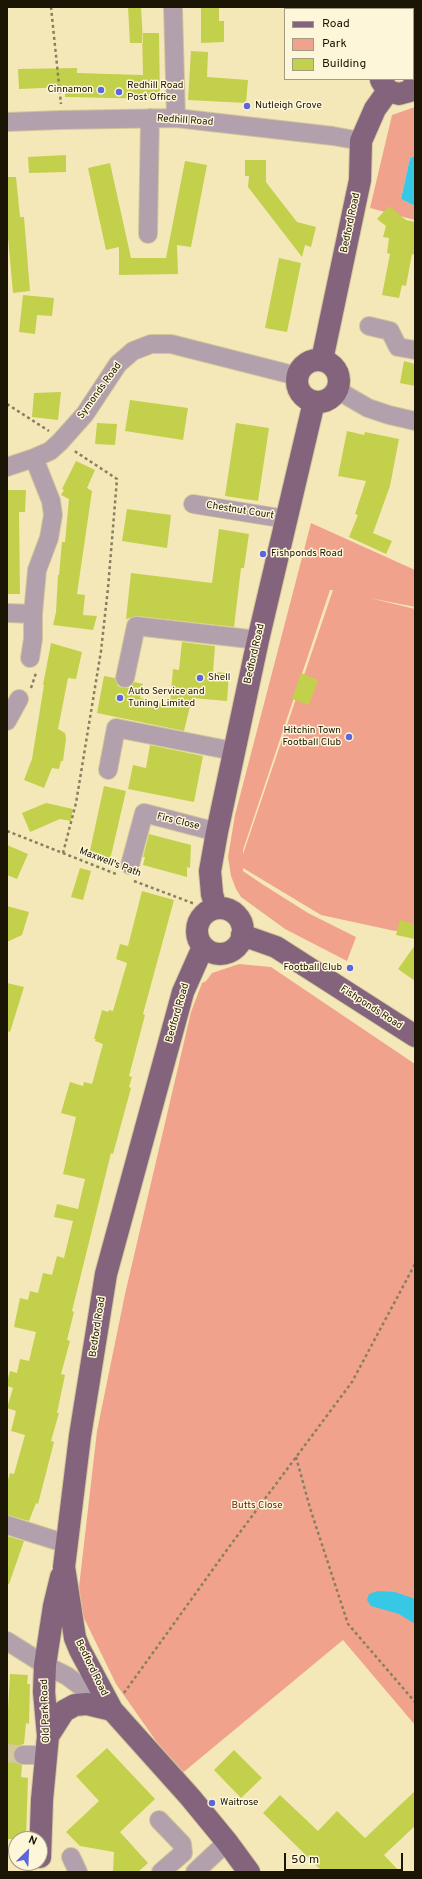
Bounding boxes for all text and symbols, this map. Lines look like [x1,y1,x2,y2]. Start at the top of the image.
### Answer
legend [284,8,414,80]
text: Road [322,16,350,32]
text: Park [322,36,347,52]
text: Building [322,56,366,72]
place label: Redhill Road Post Office [127,80,183,104]
place label: Cinnamon [47,84,93,96]
marker: Cinnamon [96,85,106,95]
marker: Redhill Road Post Office [114,87,124,97]
place label: Nutleigh Grove [255,100,322,112]
marker: Nutleigh Grove [242,101,252,111]
street label: Redhill Road [156,113,214,129]
street label: Bedford Road [339,192,363,254]
street label: Symonds Road [75,360,125,422]
street label: Chestnut Court [205,500,275,522]
place label: Fishponds Road [271,548,343,560]
marker: Fishponds Road [258,549,268,559]
street label: Bedford Road [242,623,268,685]
place label: Shell [208,672,230,684]
marker: Shell [195,673,205,683]
place label: Auto Service and Tuning Limited [128,686,205,710]
marker: Auto Service and Tuning Limited [115,693,125,703]
place label: Hitchin Town Football Club [282,725,341,748]
marker: Hitchin Town Football Club [344,732,354,742]
street label: Firs Close [155,811,201,833]
street label: Maxwell's Path [77,846,143,880]
place label: Football Club [283,962,342,974]
marker: Football Club [345,963,355,973]
street label: Bedford Road [164,982,192,1044]
street label: Fishponds Road [338,983,404,1033]
street label: Bedford Road [87,1296,109,1358]
park label: Butts Close [231,1500,283,1512]
street label: Bedford Road [72,1638,110,1698]
street label: Old Park Road [39,1679,53,1743]
place label: Waitrose [220,1797,258,1809]
marker: Waitrose [207,1798,217,1808]
north arrow [8,1831,48,1871]
text: N [26,1833,39,1849]
scale bar [286,1845,405,1871]
text: 50 m [291,1852,319,1868]

